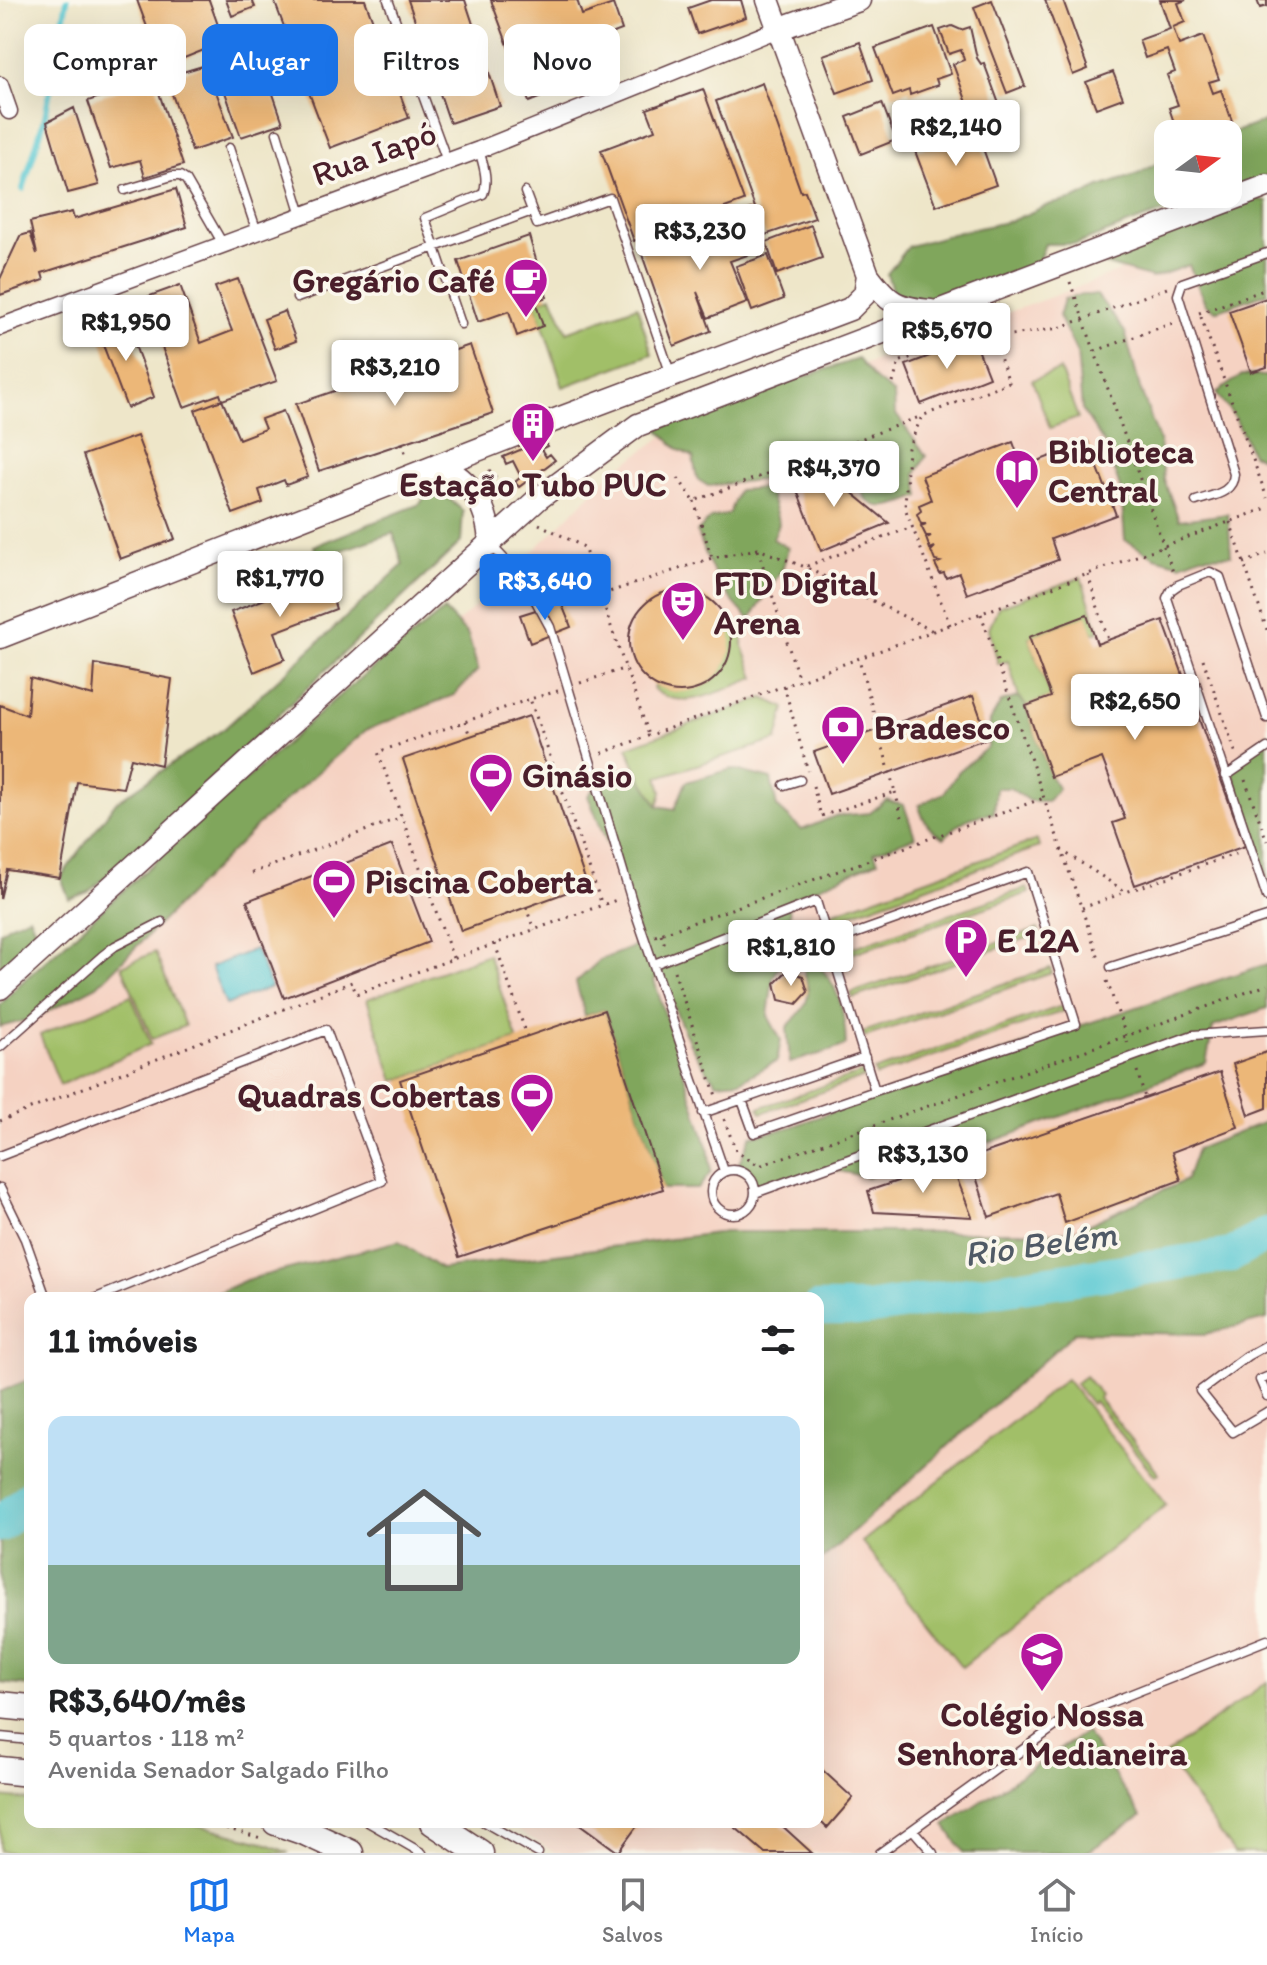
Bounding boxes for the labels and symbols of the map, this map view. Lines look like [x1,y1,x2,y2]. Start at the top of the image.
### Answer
pin: R$2,140 [882,100,1030,168]
street label: Rua Iapó [306,112,442,195]
north arrow [1154,120,1242,208]
pin: R$3,230 [626,204,774,272]
cafe icon: Gregário Café [502,256,550,319]
place label: Gregário Café [292,260,495,301]
pin: R$1,950 [52,295,200,363]
pin: R$5,670 [873,303,1021,371]
pin: R$3,210 [321,340,469,408]
building icon: Estação Tubo PUC [509,400,557,463]
place label: Biblioteca Central [1048,431,1194,511]
pin: R$4,370 [760,441,908,509]
library icon: Biblioteca Central [993,447,1041,510]
place label: Estação Tubo PUC [399,464,667,505]
pin: R$1,770 [206,551,354,619]
pin: R$3,640 [471,554,619,622]
place label: FTD Digital Arena [714,563,878,643]
theatre icon: FTD Digital Arena [659,579,707,642]
pin: R$2,650 [1061,674,1209,742]
bank icon: Bradesco [819,703,867,766]
place label: Bradesco [874,707,1010,748]
sports icon: Ginásio [467,751,515,814]
place label: Ginásio [522,755,632,796]
sports icon: Piscina Coberta [310,857,358,920]
place label: Piscina Coberta [365,861,594,902]
parking icon: E 12A [942,916,990,979]
pin: R$1,810 [717,920,865,988]
place label: E 12A [997,920,1079,961]
sports icon: Quadras Cobertas [508,1071,556,1134]
place label: Quadras Cobertas [237,1075,501,1116]
pin: R$3,130 [849,1127,997,1195]
water label: Rio Belém [961,1212,1119,1275]
school or university icon: Colégio Nossa Senhora Medianeira [1018,1630,1066,1693]
place label: Colégio Nossa Senhora Medianeira [897,1694,1187,1774]

